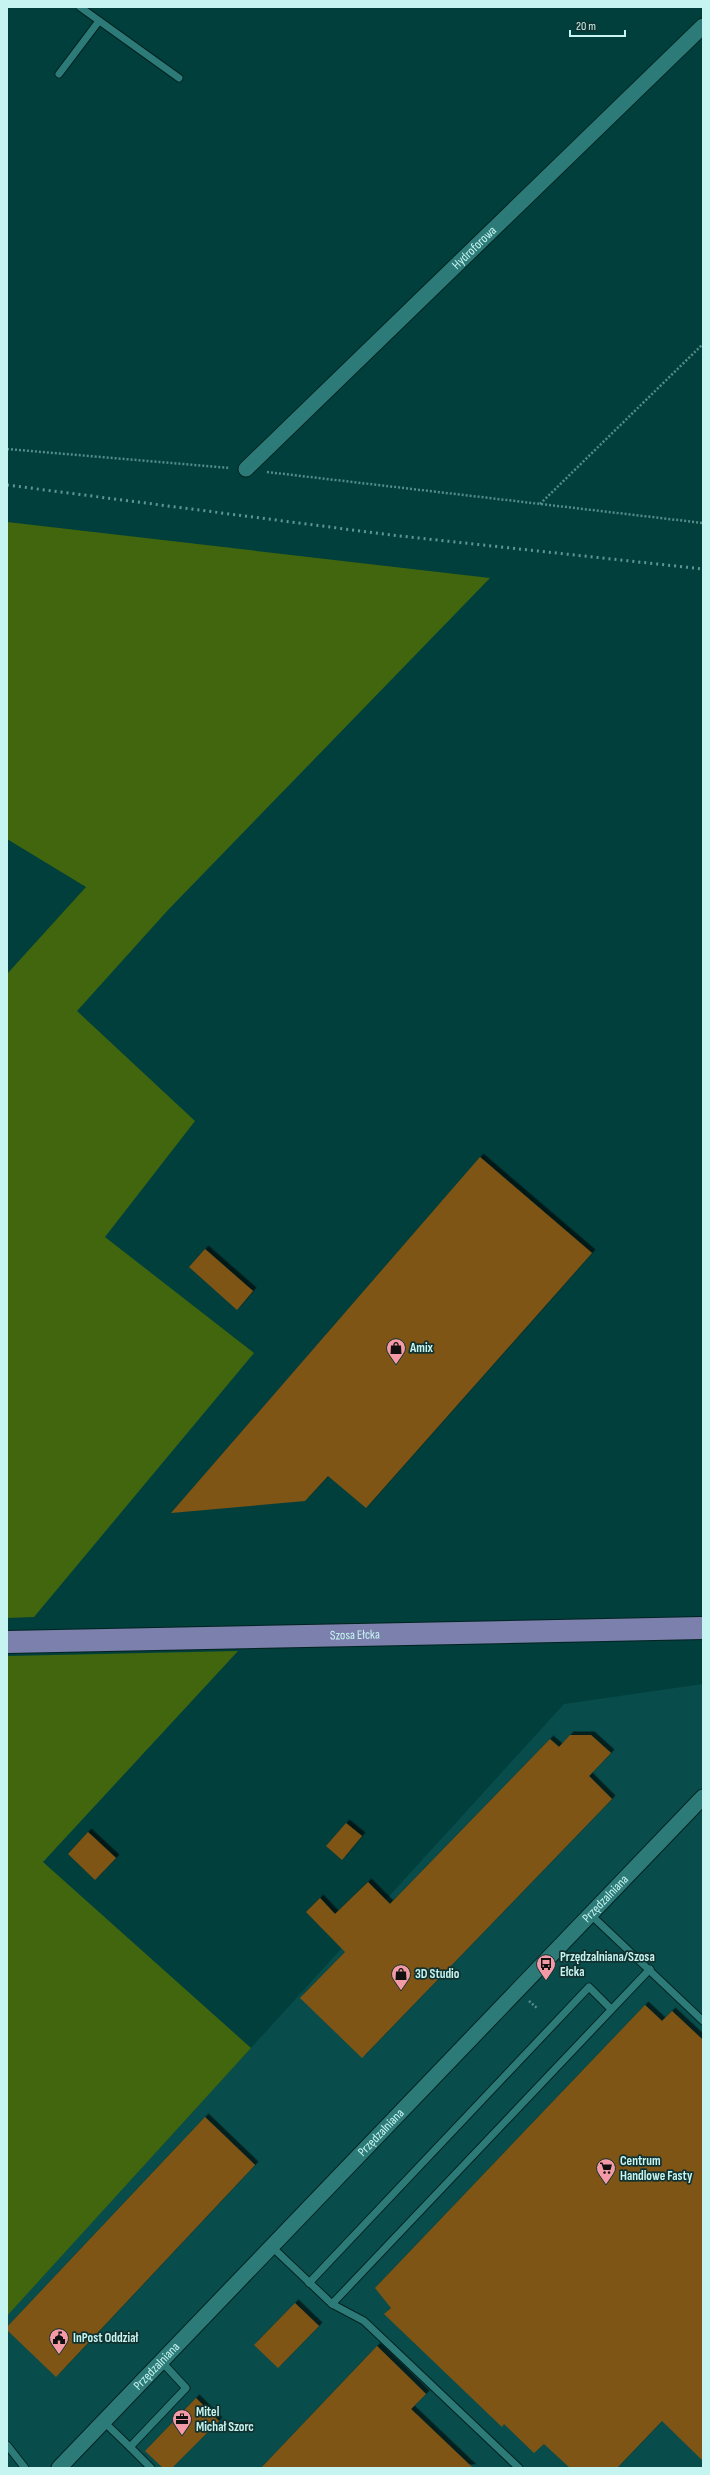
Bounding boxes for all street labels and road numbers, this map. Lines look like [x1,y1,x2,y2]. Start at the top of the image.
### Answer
street label: Hydroforowa [449,223,500,273]
street label: Szosa Ełcka [330,1626,380,1644]
street label: Przędzalniana [579,1872,632,1926]
street label: Przędzalniana [354,2105,408,2160]
street label: Przędzalniana [130,2339,183,2394]

